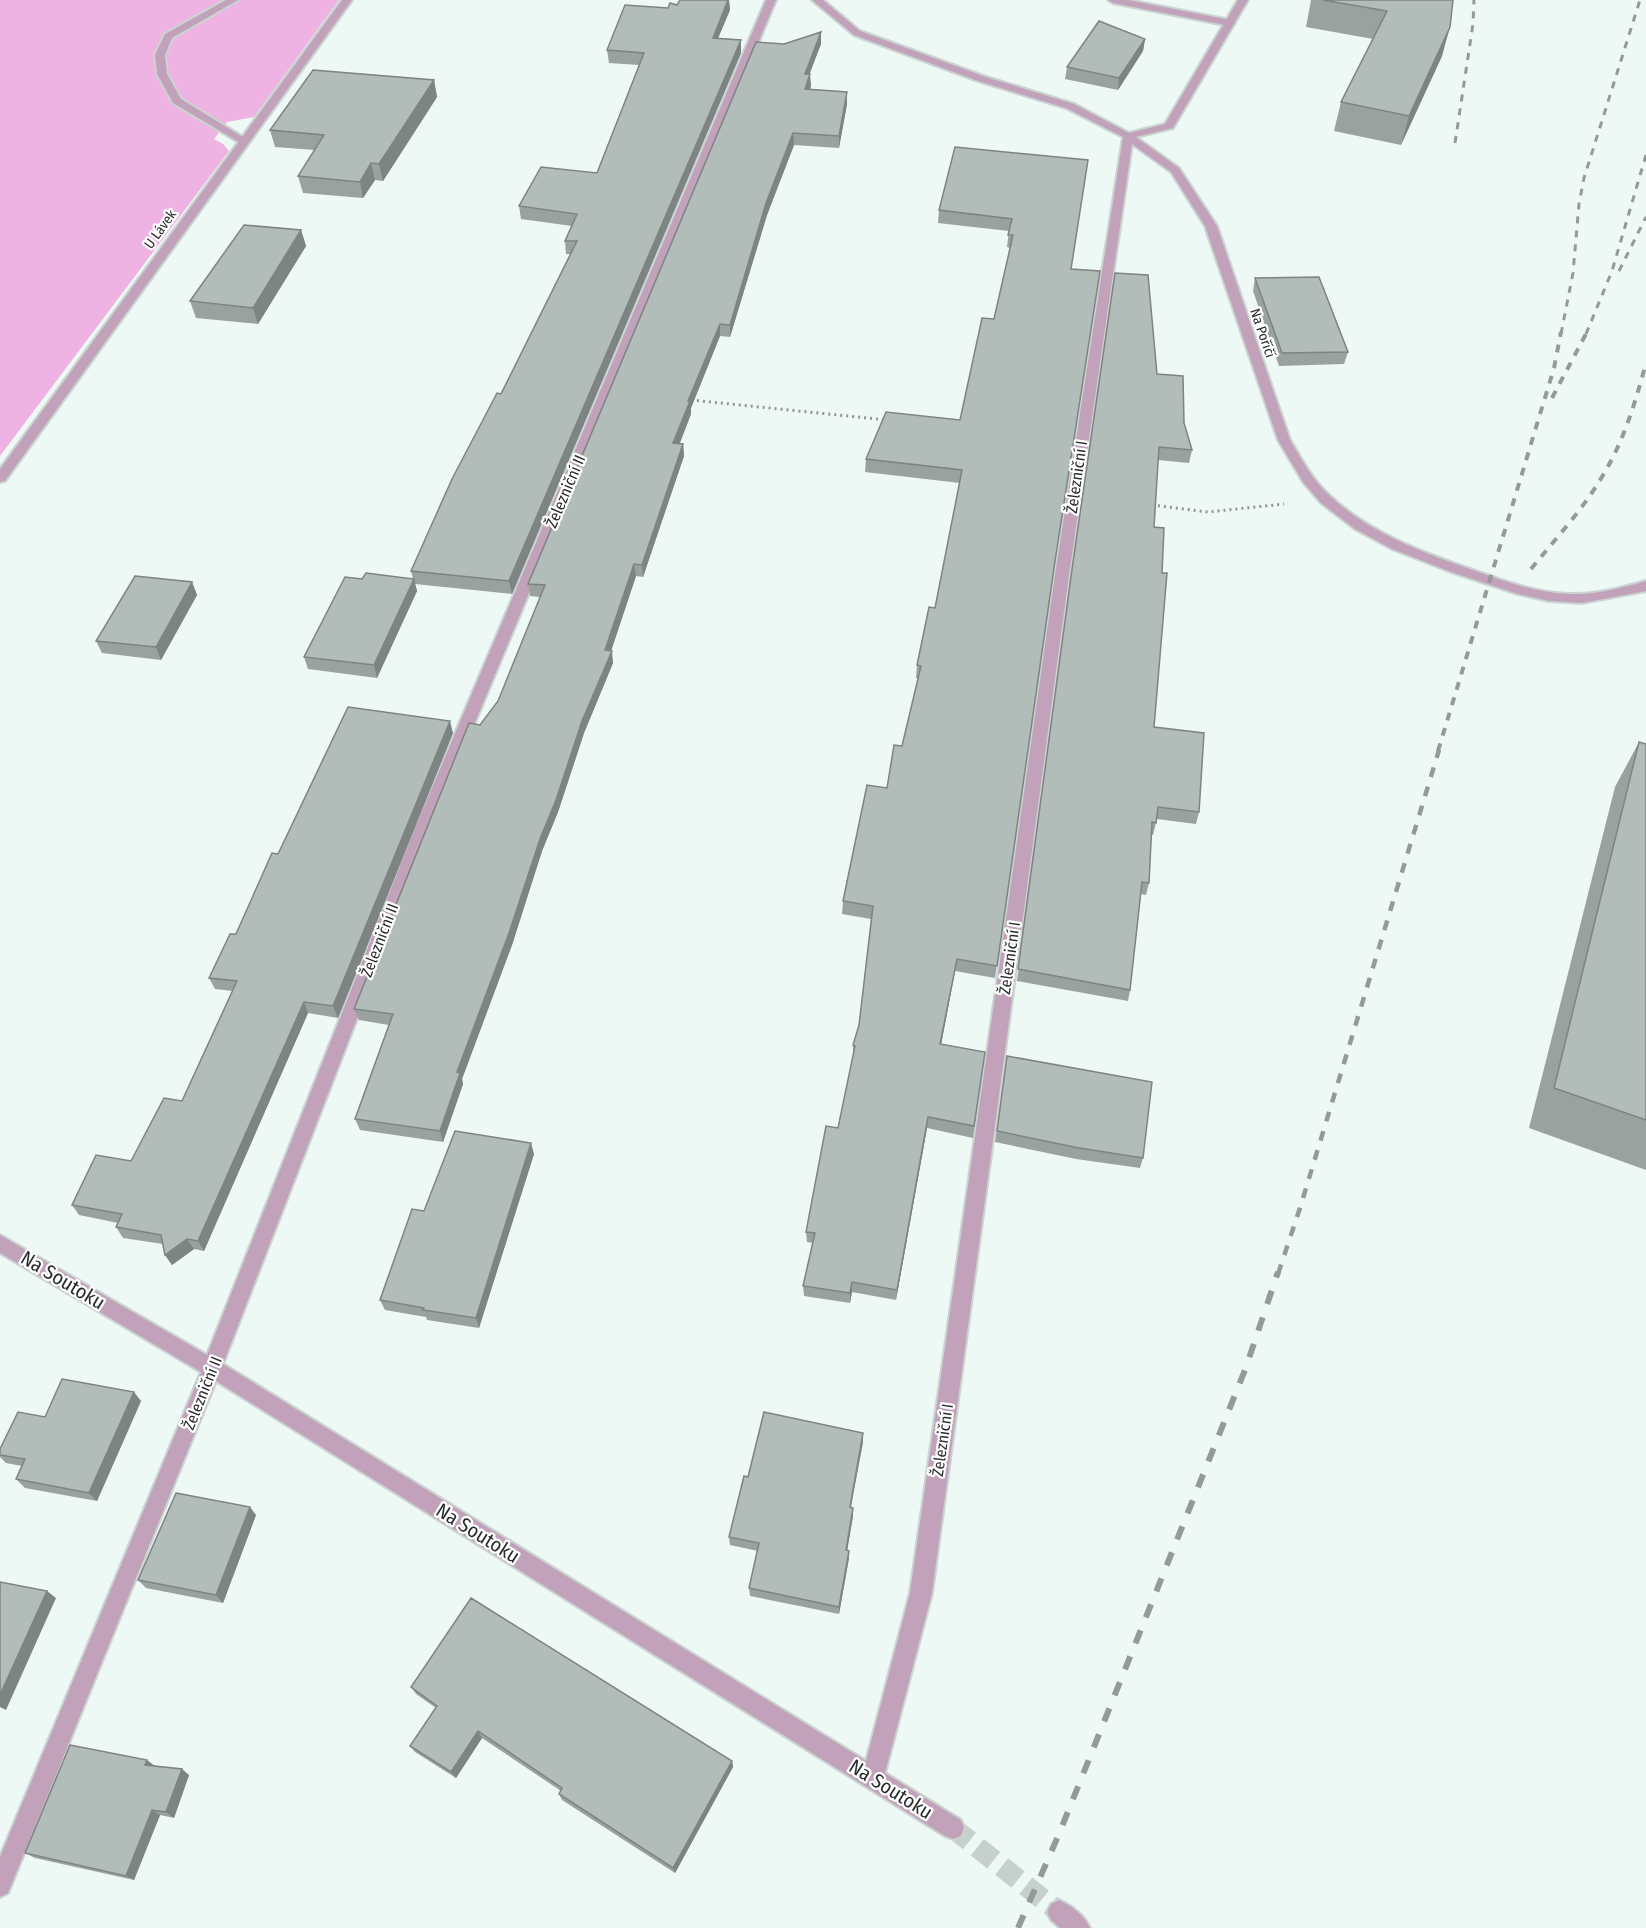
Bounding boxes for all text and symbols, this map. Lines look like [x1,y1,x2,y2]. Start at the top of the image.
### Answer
street label: U Lávek [141,206,180,252]
street label: Na Poříčí [1246,306,1279,360]
street label: Železniční I [1061,439,1091,515]
street label: Železniční II [541,452,589,530]
street label: Železniční II [356,900,402,980]
street label: Železniční I [994,920,1024,996]
street label: Na Soutoku [17,1246,109,1314]
street label: Železniční II [178,1353,226,1433]
street label: Železniční I [927,1402,957,1478]
street label: Na Soutoku [432,1498,524,1568]
street label: Na Soutoku [845,1754,937,1824]

